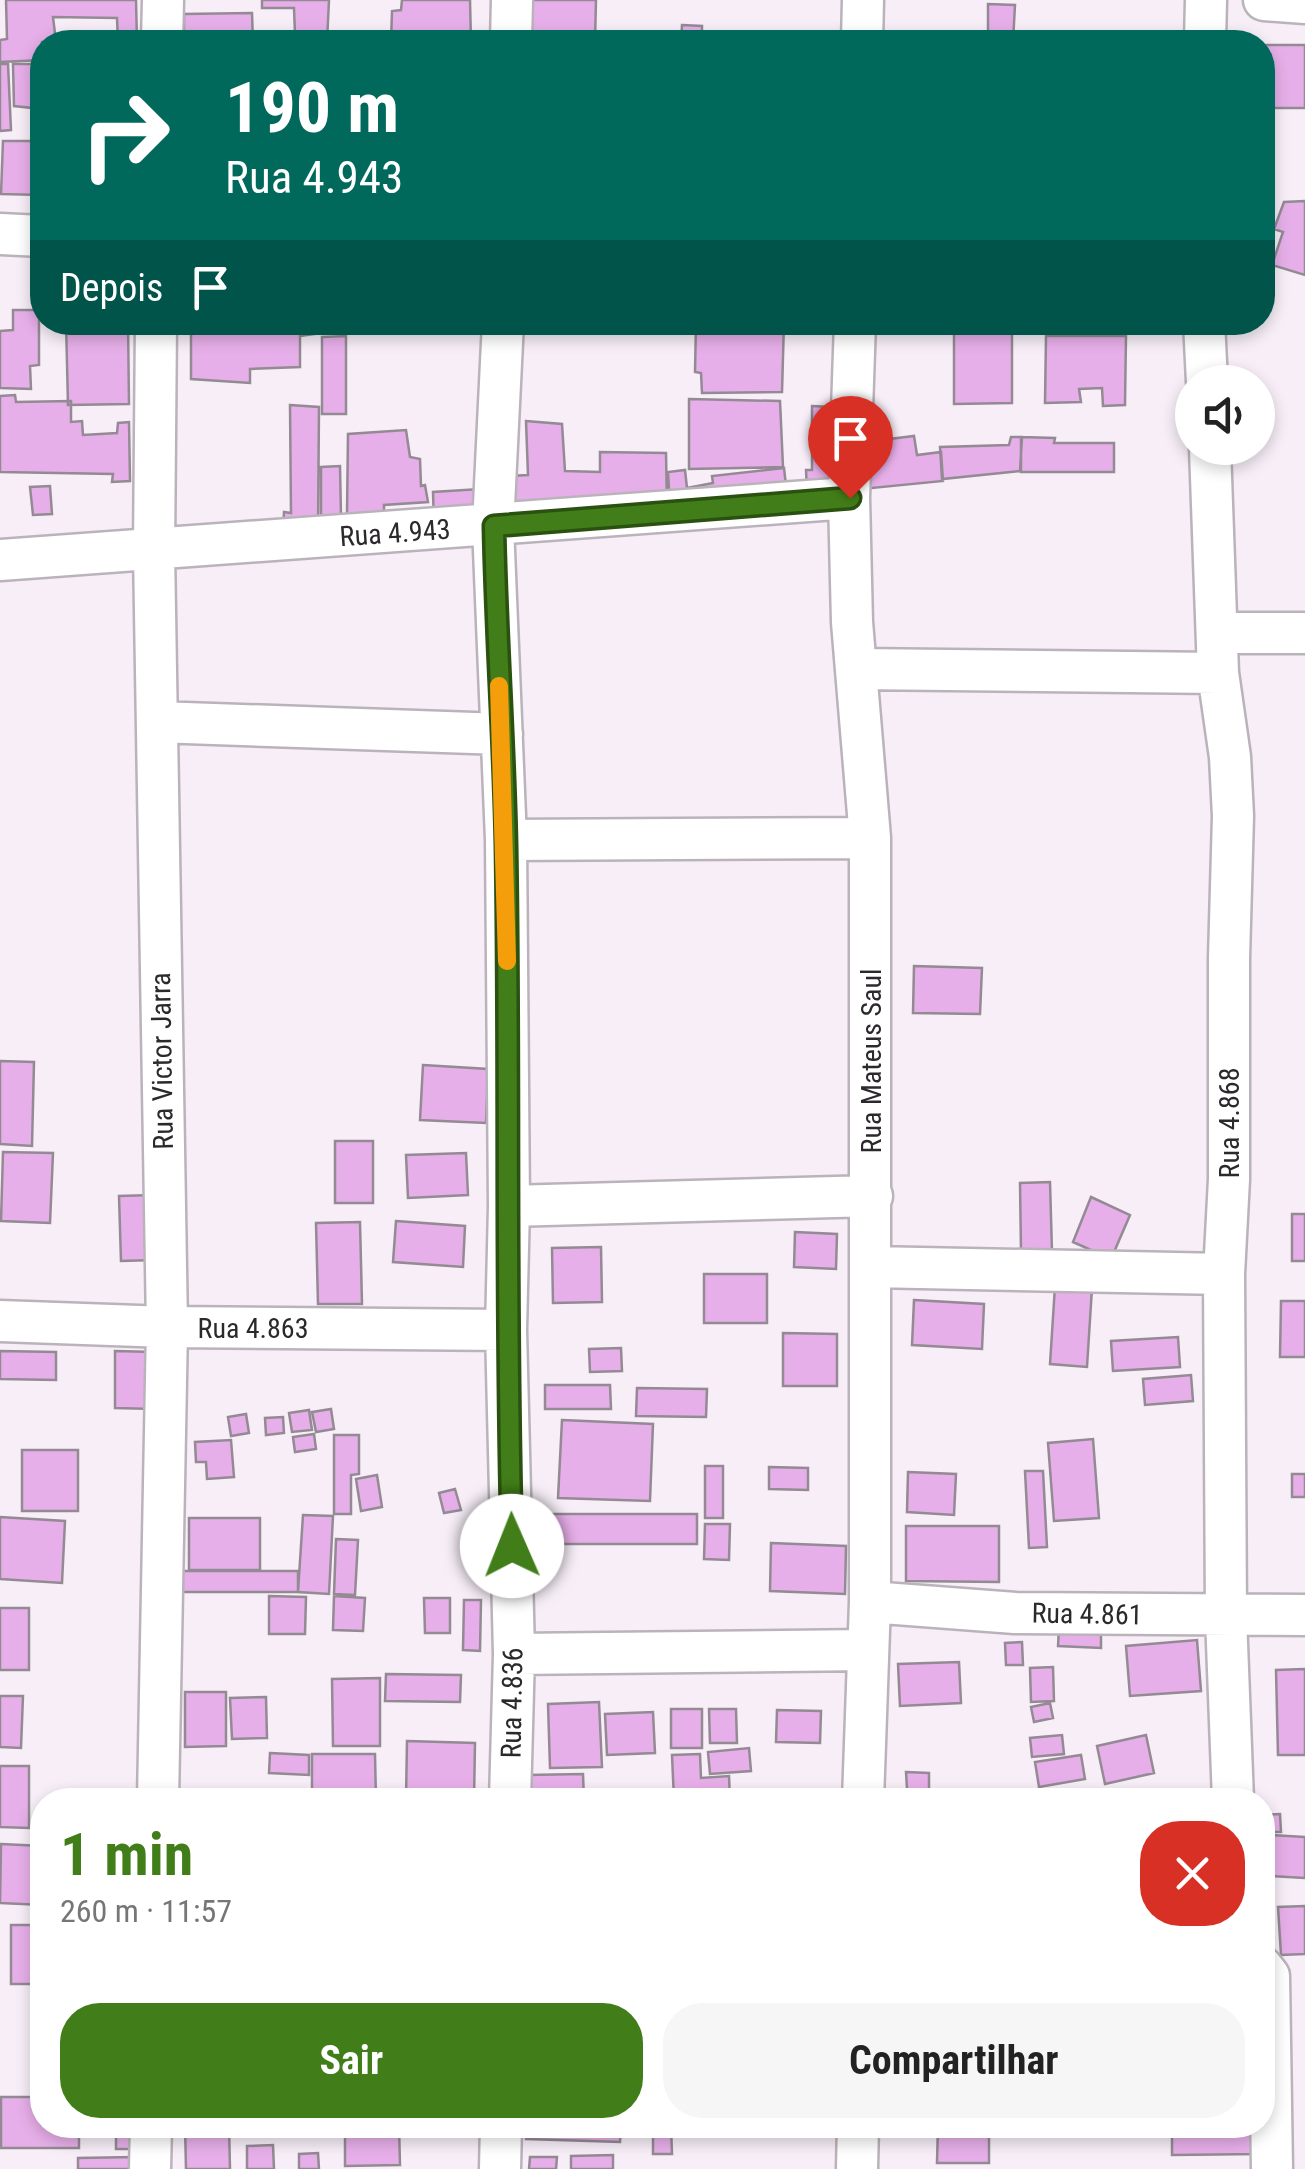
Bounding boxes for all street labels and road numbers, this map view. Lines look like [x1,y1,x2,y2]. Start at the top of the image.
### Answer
street label: Rua 4.943 [339,513,451,553]
street label: Rua Mateus Saul [855,969,888,1153]
street label: Rua Victor Jarra [144,972,180,1150]
street label: Rua 4.868 [1213,1068,1246,1178]
street label: Rua 4.863 [198,1312,308,1345]
street label: Rua 4.861 [1031,1597,1143,1631]
street label: Rua 4.836 [495,1647,529,1759]

